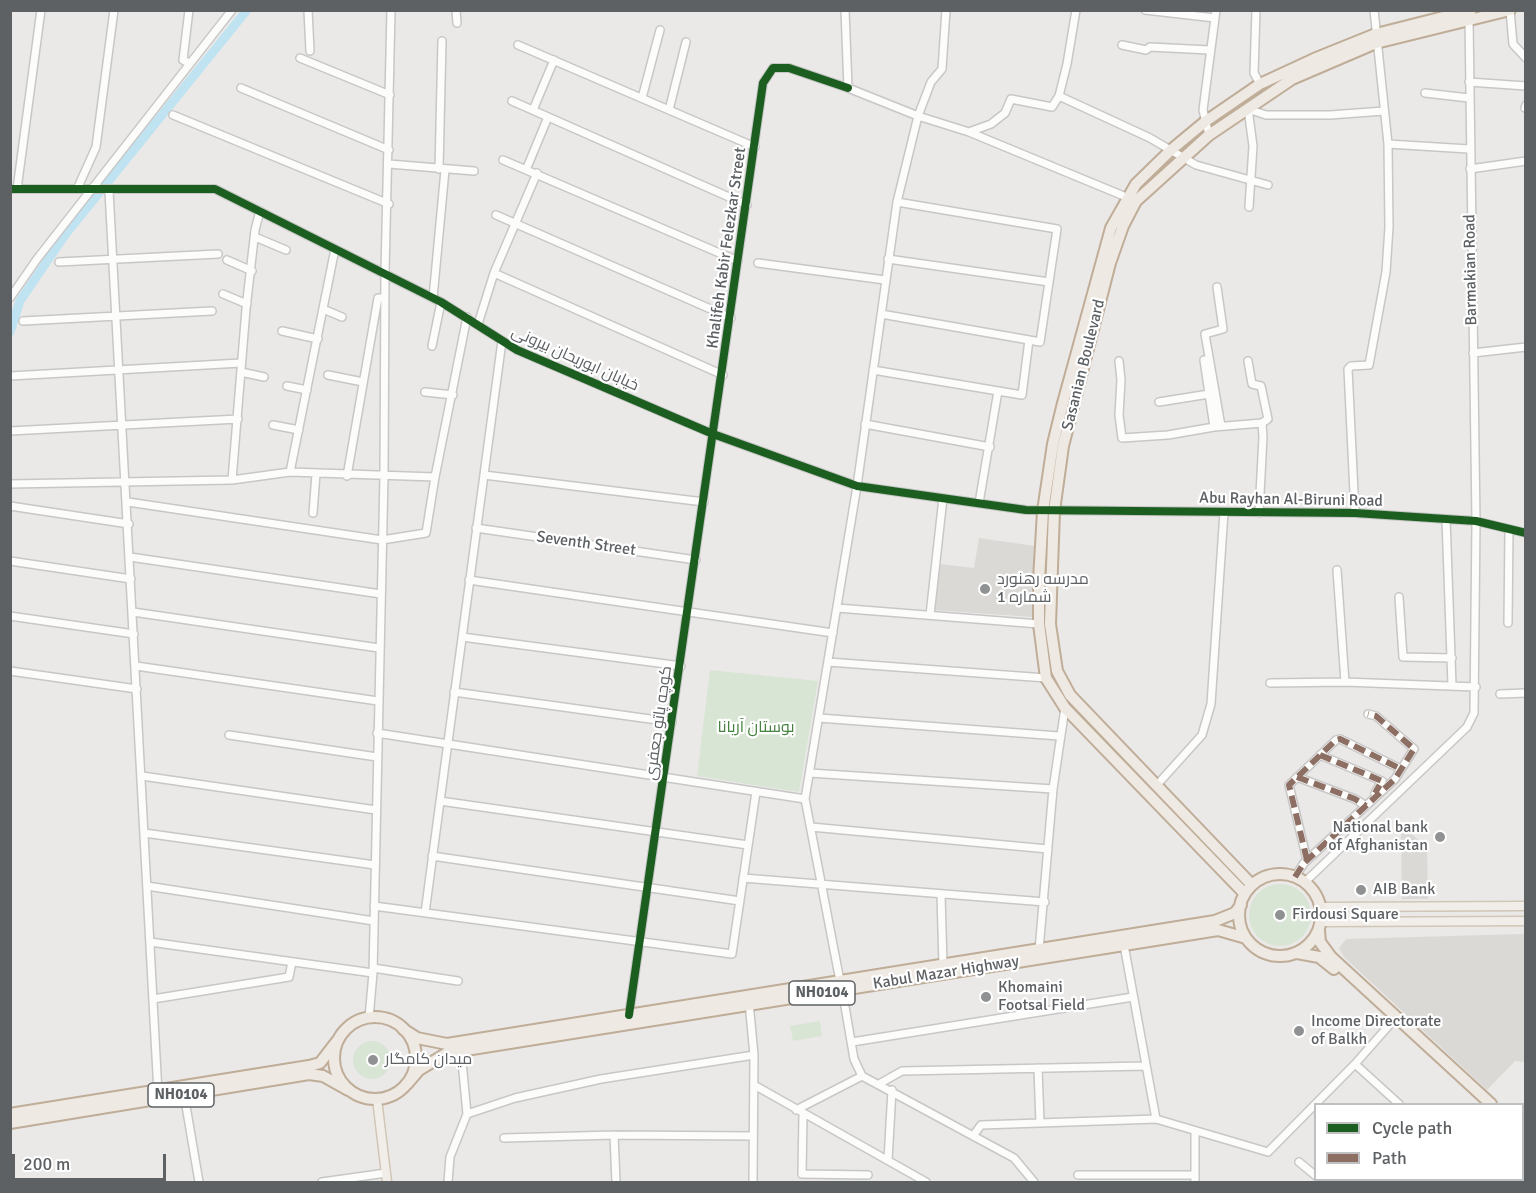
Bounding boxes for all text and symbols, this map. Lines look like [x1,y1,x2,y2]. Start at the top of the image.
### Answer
street label: Khalifeh Kabir Felezkar Street [703,146,751,350]
street label: Barmakian Road [1460,214,1482,326]
street label: Sasanian Boulevard [1058,298,1110,432]
street label: خیابان ابوریحان بیرونی [508,322,642,396]
street label: Abu Rayhan Al-Biruni Road [1199,489,1383,511]
street label: Seventh Street [535,528,637,560]
place label: مدرسه رهنورد شماره 1 [997,570,1089,608]
marker: مدرسه رهنورد شماره 1 [978,582,992,596]
street label: کوچه پاتو جعفری [641,665,677,781]
park label: بوستان آریانا [718,718,794,738]
place label: National bank of Afghanistan [1328,818,1428,856]
marker: National bank of Afghanistan [1433,830,1447,844]
place label: AIB Bank [1373,880,1435,900]
marker: AIB Bank [1354,883,1368,897]
place label: Firdousi Square [1292,905,1399,925]
marker: Firdousi Square [1273,908,1287,922]
street label: Kabul Mazar Highway [872,952,1020,994]
place label: Khomaini Footsal Field [998,978,1085,1016]
road number: NH0104 [789,981,855,1005]
marker: Khomaini Footsal Field [979,990,993,1004]
place label: Income Directorate of Balkh [1311,1012,1441,1050]
marker: Income Directorate of Balkh [1292,1024,1306,1038]
place label: میدان کامگار [385,1050,472,1070]
marker: میدان کامگار [366,1053,380,1067]
road number: NH0104 [148,1083,214,1107]
legend [1314,1103,1524,1181]
text: Cycle path [1372,1117,1452,1139]
scale bar [15,1142,170,1180]
text: Path [1372,1147,1407,1169]
text: 200 m [23,1153,70,1175]

